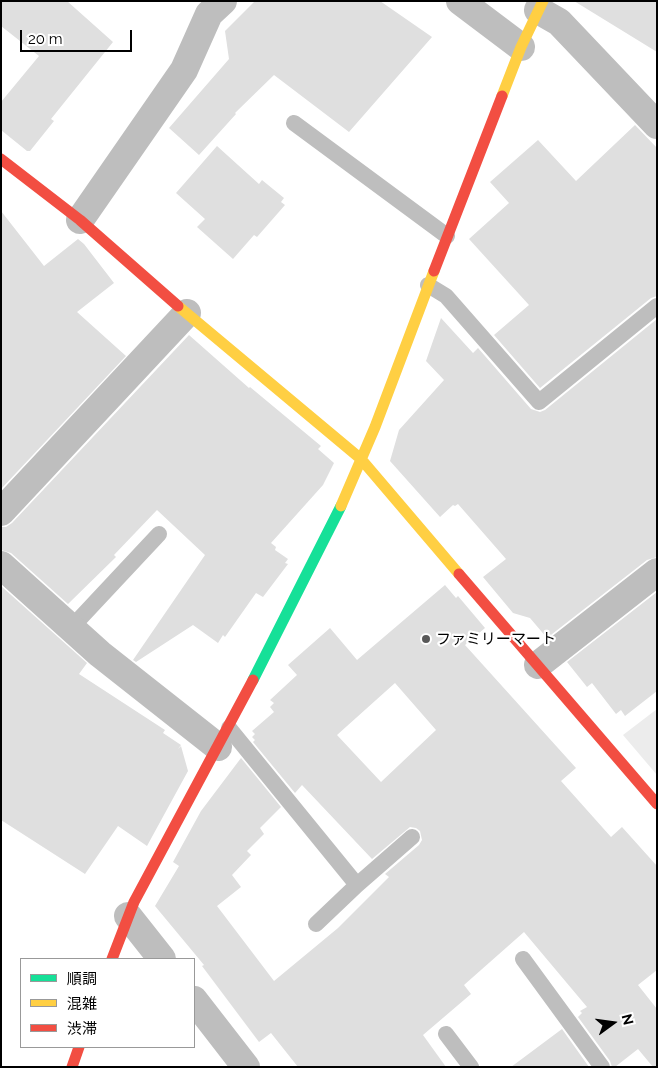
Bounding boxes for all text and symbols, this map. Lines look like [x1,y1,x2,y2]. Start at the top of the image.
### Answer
scale bar [22,20,135,52]
text: 20 m [28,30,63,48]
place label: ファミリーマート [436,630,556,648]
marker: ファミリーマート [420,633,432,645]
legend [20,958,195,1048]
text: 順調 [67,970,97,988]
text: 混雑 [67,995,97,1013]
north arrow [588,998,638,1048]
text: N [618,1012,637,1026]
text: 渋滞 [67,1020,97,1038]

